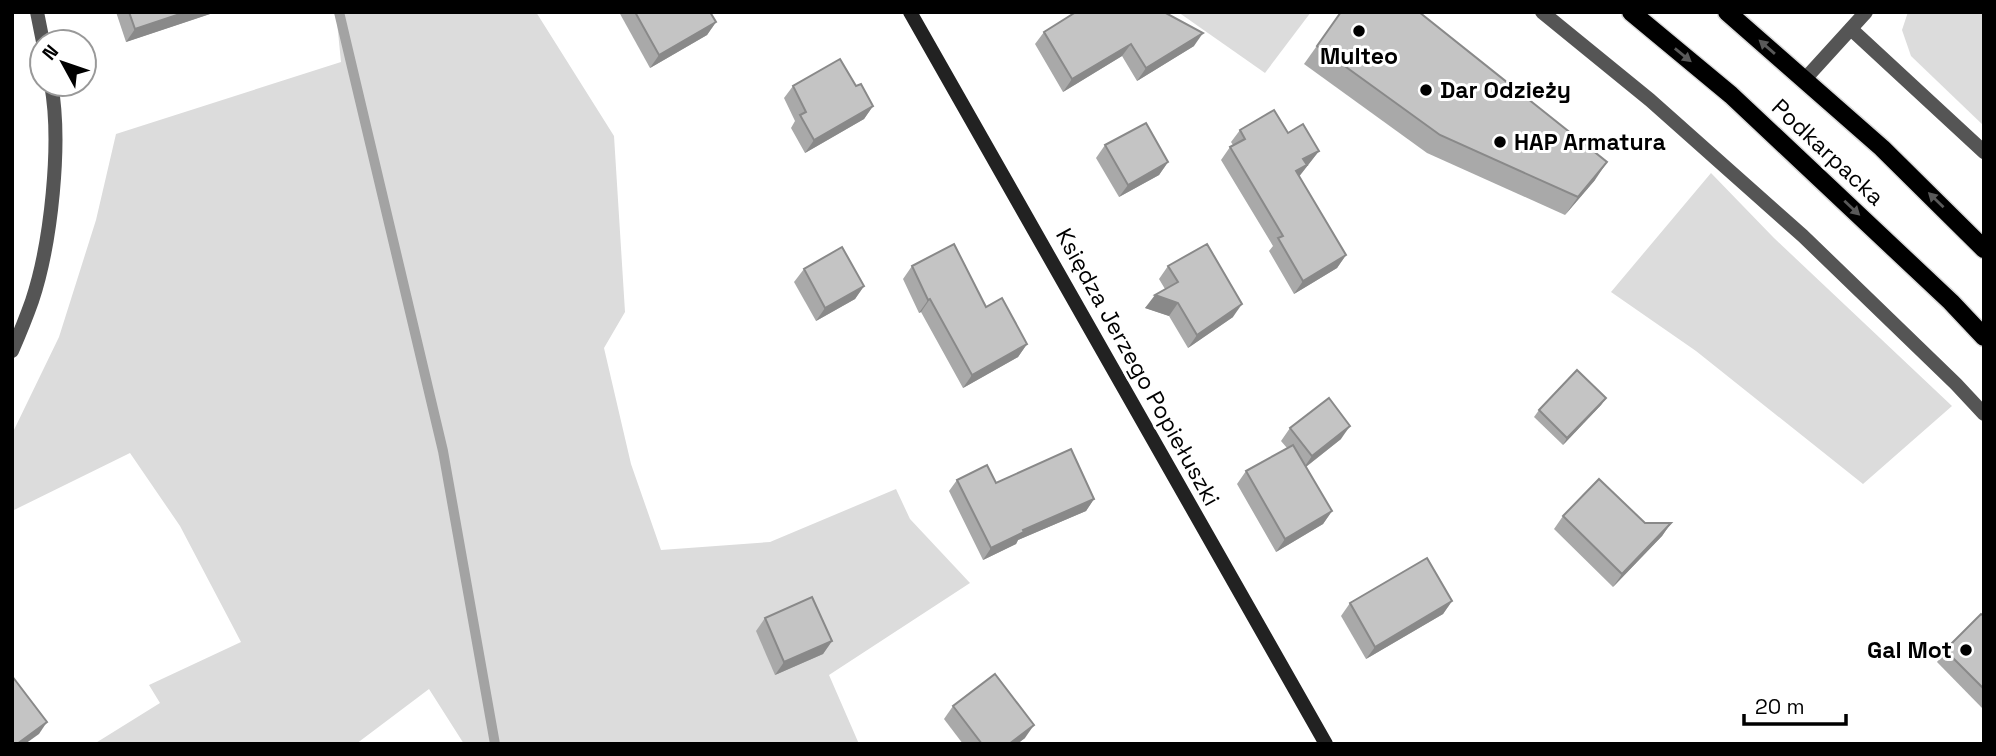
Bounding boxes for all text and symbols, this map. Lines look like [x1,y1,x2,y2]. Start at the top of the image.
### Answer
marker: Multeo [1351,23,1367,39]
north arrow [28,28,98,98]
text: N [37,39,64,65]
one-way arrow [1759,40,1776,55]
place label: Multeo [1320,41,1398,71]
one-way arrow [1674,48,1692,63]
place label: Dar Odzieży [1440,75,1571,105]
marker: Dar Odzieży [1418,82,1434,98]
street label: Podkarpacka [1765,92,1891,212]
place label: HAP Armatura [1514,127,1666,157]
marker: HAP Armatura [1492,134,1508,150]
one-way arrow [1927,192,1944,209]
one-way arrow [1843,200,1860,216]
street label: Księdza Jerzego Popiełuszki [1049,223,1227,511]
place label: Gal Mot [1867,635,1952,665]
marker: Gal Mot [1958,642,1974,658]
scale bar [1744,682,1846,726]
text: 20 m [1755,693,1805,720]

